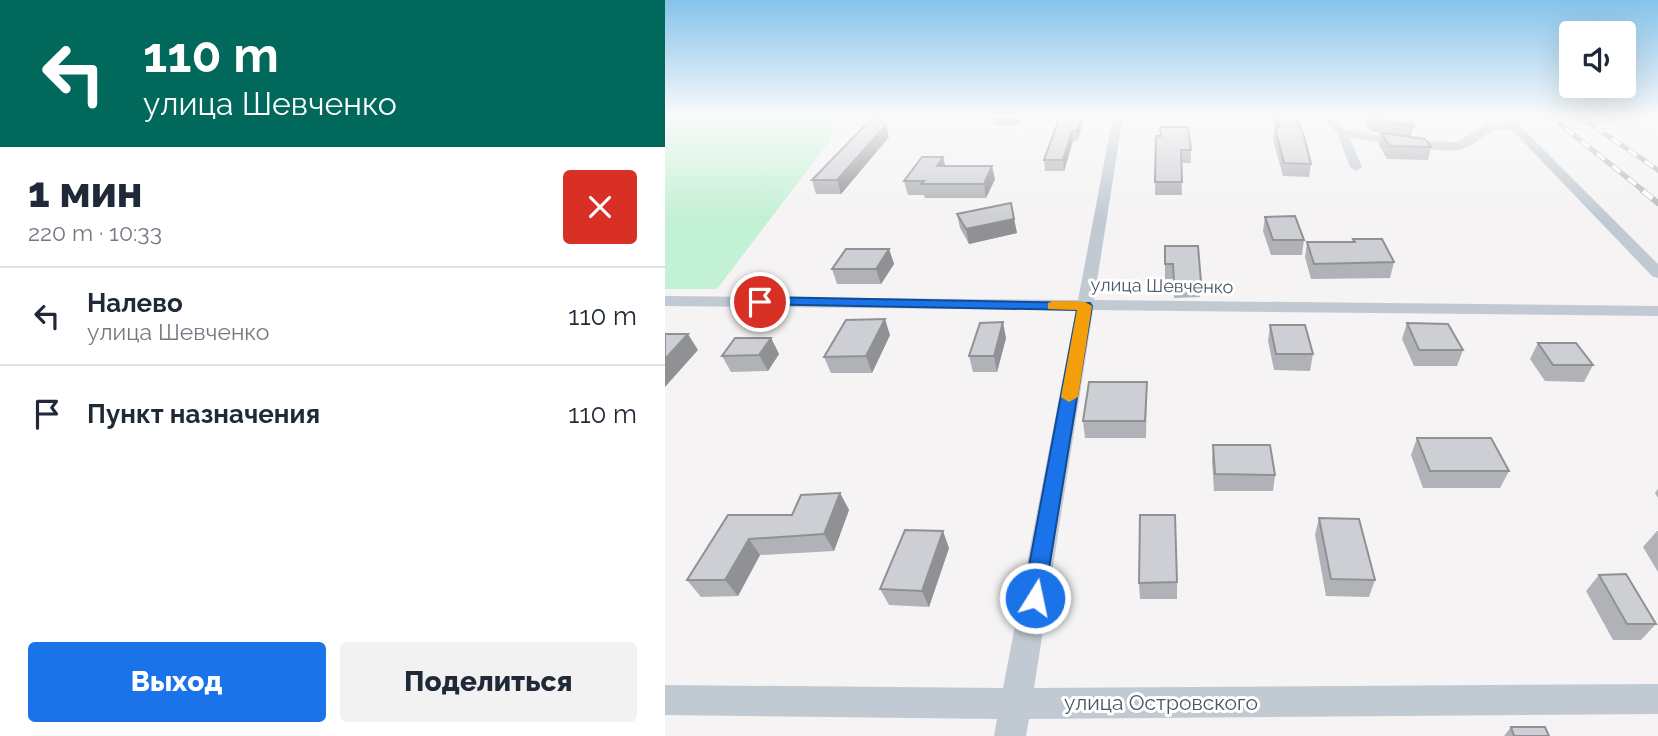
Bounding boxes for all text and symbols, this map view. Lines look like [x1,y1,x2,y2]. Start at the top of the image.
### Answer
map controls [1559,21,1636,98]
button: sound [1559,21,1636,98]
text: 110 m [143,26,279,83]
icon: left [28,28,119,119]
text: улица Шевченко [143,85,397,122]
text: 1 мин [28,168,142,217]
button: close [563,170,637,244]
text: 220 m · 10:33 [28,219,162,246]
pin [730,272,790,332]
street label: улица Шевченко [1090,274,1234,297]
icon: arrive [741,283,779,321]
text: Налево [87,288,183,318]
icon: left [28,297,66,335]
text: 110 m [568,301,637,331]
text: улица Шевченко [87,318,269,345]
icon: arrive [28,395,66,433]
text: Пункт назначения [87,399,320,429]
text: 110 m [568,399,637,429]
position arrow [998,561,1072,635]
button: Выход [28,642,326,722]
button: Поделиться [340,642,637,722]
street label: улица Островского [1064,690,1258,715]

